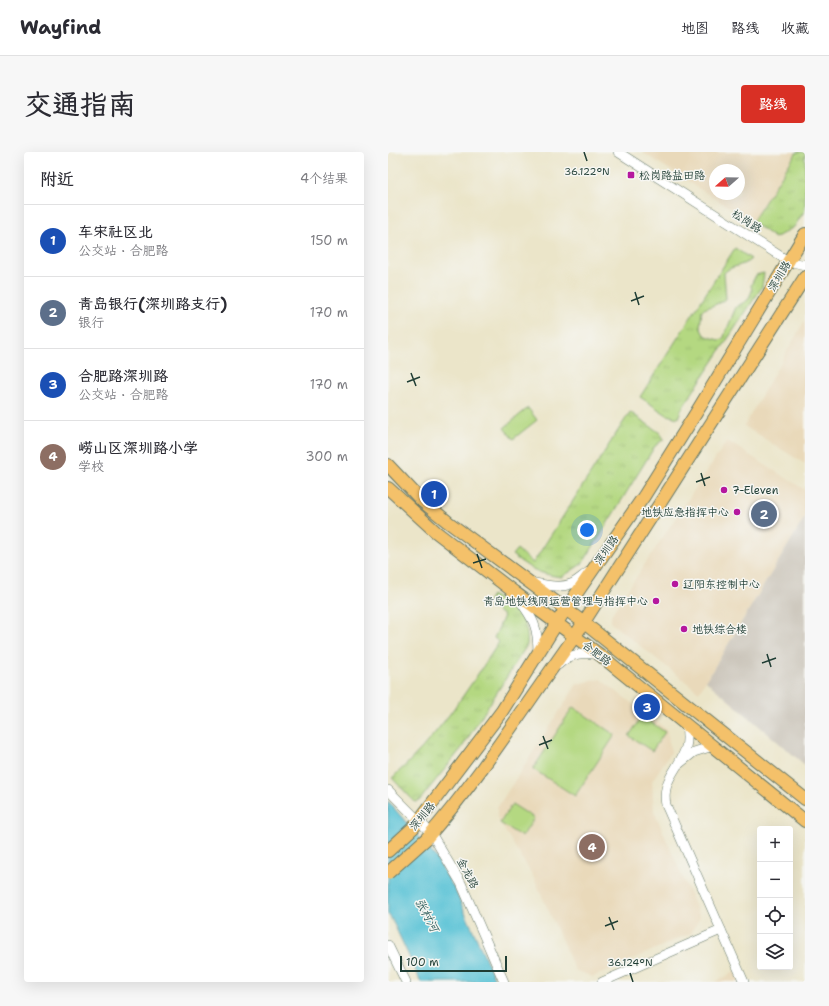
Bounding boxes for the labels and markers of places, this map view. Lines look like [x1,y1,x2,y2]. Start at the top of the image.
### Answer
place label: 松岗路盐田路 [639,168,705,183]
marker: 松岗路盐田路 [626,170,636,180]
pin: 1 [421,479,447,509]
place label: 7-Eleven [732,483,779,498]
marker: 7-Eleven [719,485,729,495]
pin: 2 [751,499,777,529]
place label: 地铁应急指挥中心 [641,505,729,520]
marker: 地铁应急指挥中心 [732,507,742,517]
place label: 辽阳东控制中心 [683,577,760,592]
marker: 辽阳东控制中心 [670,579,680,589]
place label: 青岛地铁线网运营管理与指挥中心 [483,594,648,609]
marker: 青岛地铁线网运营管理与指挥中心 [651,596,661,606]
place label: 地铁综合楼 [692,622,747,637]
marker: 地铁综合楼 [679,624,689,634]
pin: 3 [634,692,660,722]
pin: 4 [579,832,605,862]

